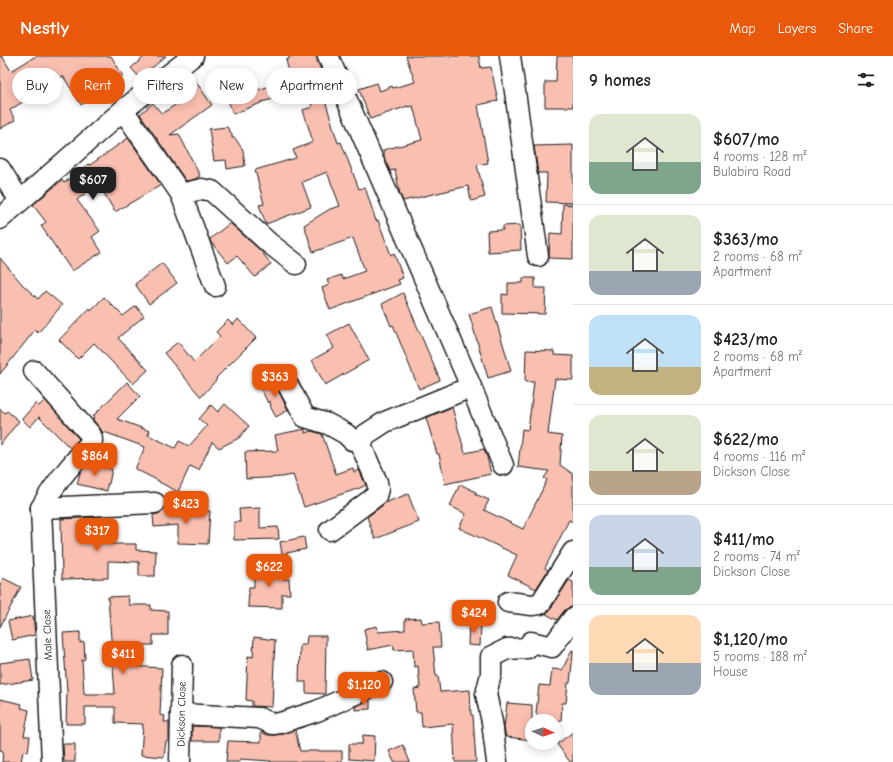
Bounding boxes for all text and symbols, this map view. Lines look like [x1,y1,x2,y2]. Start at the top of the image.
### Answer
text: Nestly [20,17,69,39]
text: Map [729,20,756,37]
text: Layers [778,20,816,37]
text: Share [838,20,873,37]
chip: Buy [12,68,62,104]
chip: Rent [70,68,125,104]
chip: Filters [133,68,197,104]
chip: New [205,68,258,104]
chip: Apartment [266,68,357,104]
icon: filters [855,69,877,91]
text: 9 homes [589,71,651,90]
icon: home [621,130,669,178]
text: $607/mo [713,130,779,149]
text: 4 rooms · 128 m² [713,149,806,164]
text: Bulabira Road [713,164,791,179]
pin: $607 [69,167,117,201]
text: $607 [79,172,107,187]
text: $363/mo [713,230,779,249]
icon: home [621,231,669,279]
text: 2 rooms · 68 m² [713,249,802,264]
text: Apartment [713,264,771,279]
text: $423/mo [713,330,778,349]
icon: home [621,331,669,379]
text: 2 rooms · 68 m² [713,349,802,364]
pin: $363 [251,364,299,398]
text: Apartment [713,364,771,379]
text: $363 [261,369,289,384]
text: $622/mo [713,430,779,449]
icon: home [621,431,669,479]
pin: $864 [71,443,119,477]
text: $864 [81,448,109,463]
text: 4 rooms · 116 m² [713,449,805,464]
text: Dickson Close [713,464,790,479]
pin: $423 [162,491,210,525]
text: $423 [173,496,199,511]
pin: $317 [73,518,121,552]
text: $317 [84,523,110,538]
text: $411/mo [713,530,774,549]
icon: home [621,531,669,579]
text: 2 rooms · 74 m² [713,549,800,564]
pin: $622 [245,554,293,588]
text: $622 [255,559,283,574]
text: Dickson Close [713,564,790,579]
pin: $424 [450,600,498,634]
text: $424 [461,605,487,620]
street label: Male Close [40,609,55,661]
text: $1,120/mo [713,630,788,649]
icon: home [621,631,669,679]
pin: $411 [99,641,147,675]
text: $411 [111,646,135,661]
text: 5 rooms · 188 m² [713,649,807,664]
text: House [713,664,748,679]
pin: $1,120 [331,672,397,706]
text: $1,120 [347,677,381,692]
street label: Dickson Close [174,681,189,747]
north arrow [525,714,561,750]
map controls [525,714,561,750]

